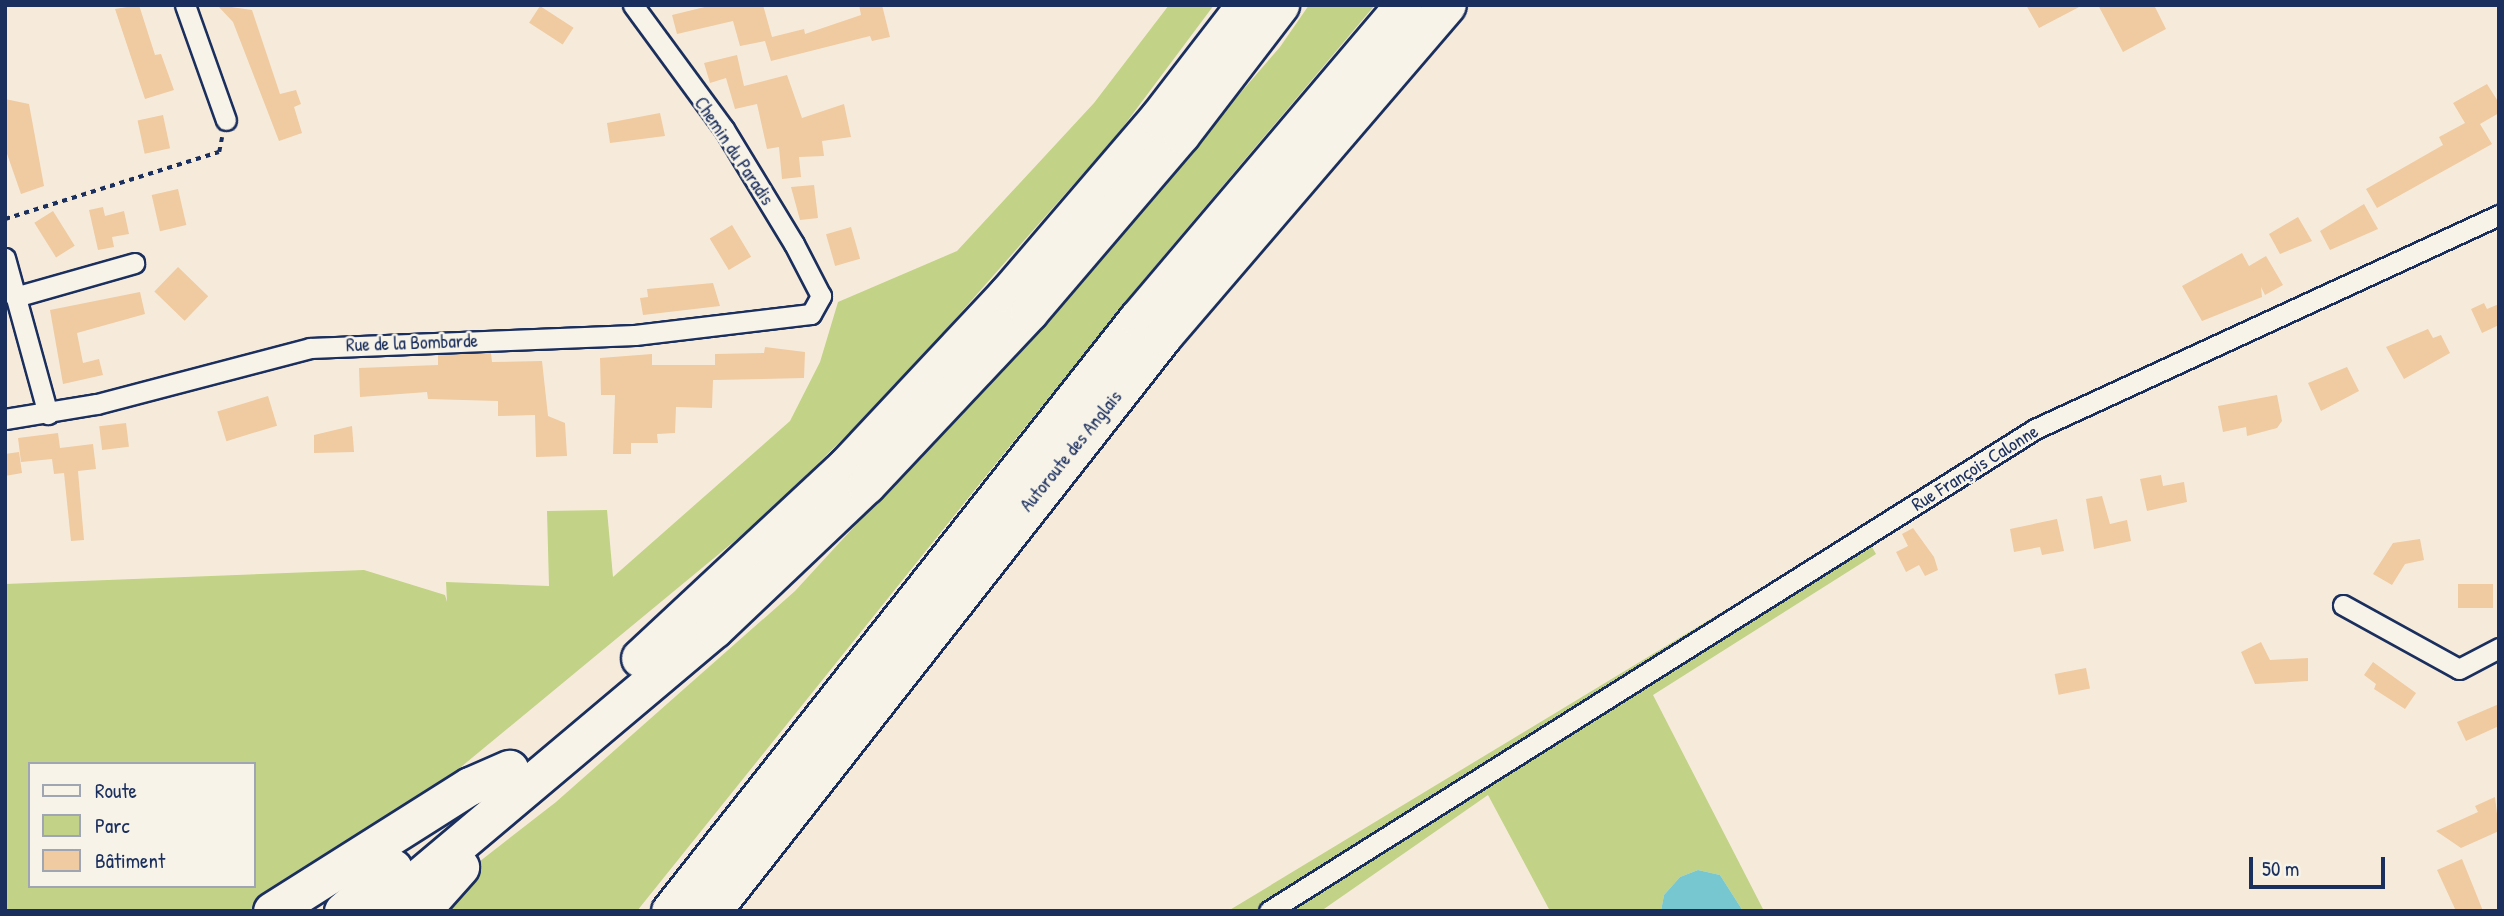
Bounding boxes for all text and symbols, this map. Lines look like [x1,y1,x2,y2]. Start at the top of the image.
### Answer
street label: Chemin du Paradis [689,92,779,210]
street label: Rue de la Bombarde [346,329,478,357]
street label: Autoroute des Anglais [1015,386,1127,516]
street label: Rue François Calonne [1908,420,2042,516]
legend [28,762,256,888]
text: Route [95,776,137,805]
text: Parc [95,811,130,840]
scale bar [2252,842,2388,886]
text: Bâtiment [95,846,165,875]
text: 50 m [2262,854,2299,883]

